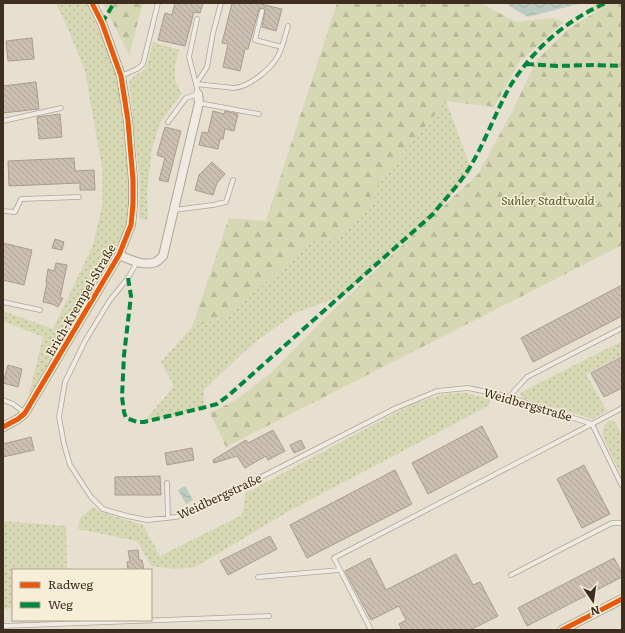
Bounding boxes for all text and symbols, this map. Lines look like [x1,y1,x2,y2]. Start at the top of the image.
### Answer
park label: Suhler Stadtwald [501,191,595,209]
street label: Erich-Krempel-Straße [40,240,120,360]
street label: Weidbergstraße [482,383,574,425]
street label: Weidbergstraße [174,469,264,523]
legend [12,569,152,621]
text: Radweg [48,575,93,593]
north arrow [573,581,613,621]
text: Weg [48,595,73,613]
text: N [589,603,602,621]

